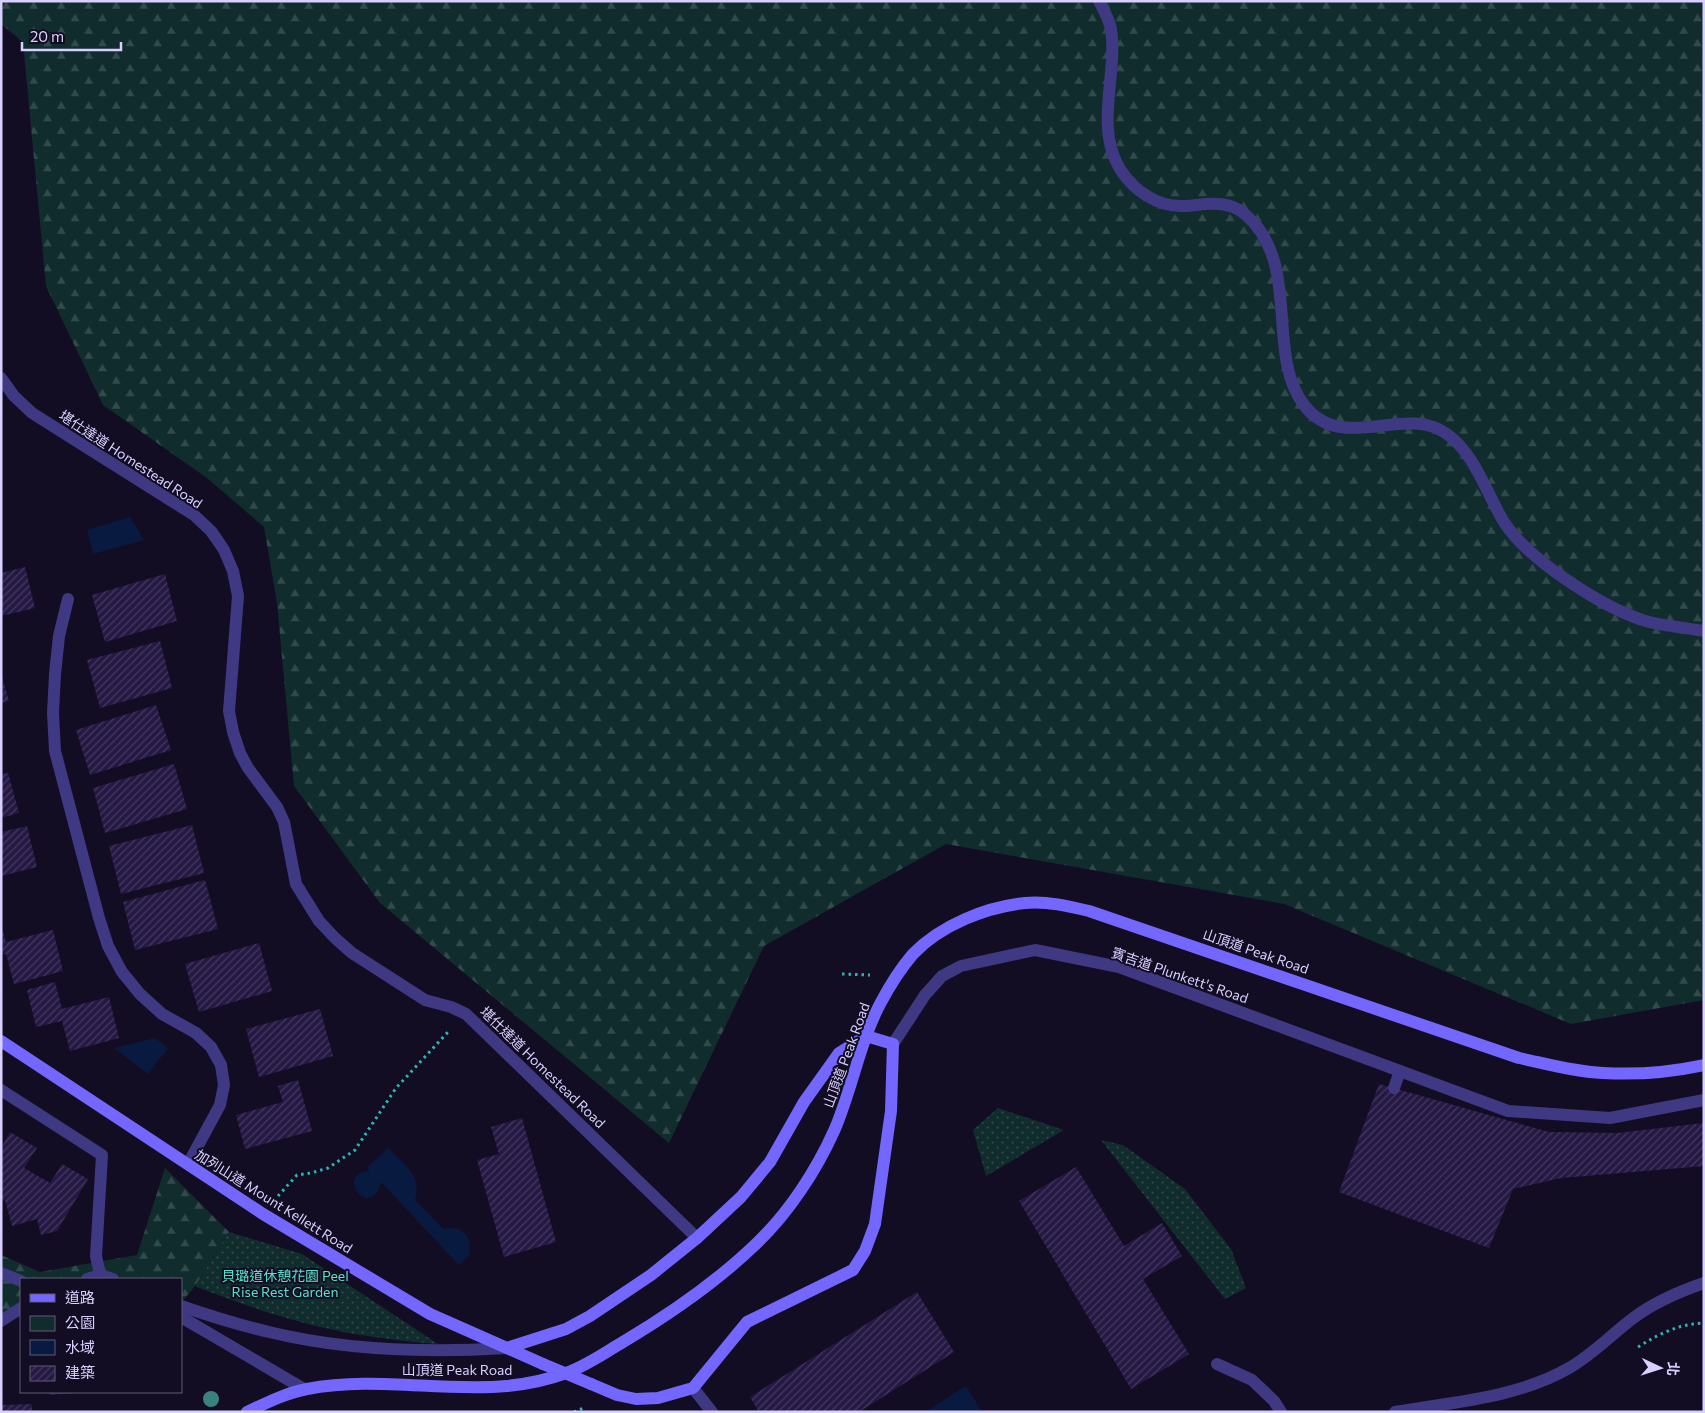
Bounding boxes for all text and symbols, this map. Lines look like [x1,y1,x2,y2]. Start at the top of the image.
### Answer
scale bar [22,20,121,52]
text: 20 m [30,27,64,45]
street label: 堪仕達道 Homestead Road [56,406,206,512]
street label: 山頂道 Peak Road [1201,925,1311,977]
street label: 賓吉道 Plunkett's Road [1109,944,1251,1006]
street label: 山頂道 Peak Road [819,1000,873,1110]
street label: 堪仕達道 Homestead Road [477,1003,609,1131]
street label: 加列山道 Mount Kellett Road [192,1146,356,1256]
park label: 貝璐道休憩花園 Peel Rise Rest Garden [221,1267,349,1300]
legend [20,1278,182,1393]
text: 道路 [65,1288,95,1306]
text: 公園 [65,1313,95,1331]
text: 水域 [65,1338,95,1356]
north arrow [1635,1343,1685,1393]
street label: 山頂道 Peak Road [402,1361,512,1378]
text: 北 [1664,1361,1682,1377]
text: 建築 [65,1363,95,1381]

